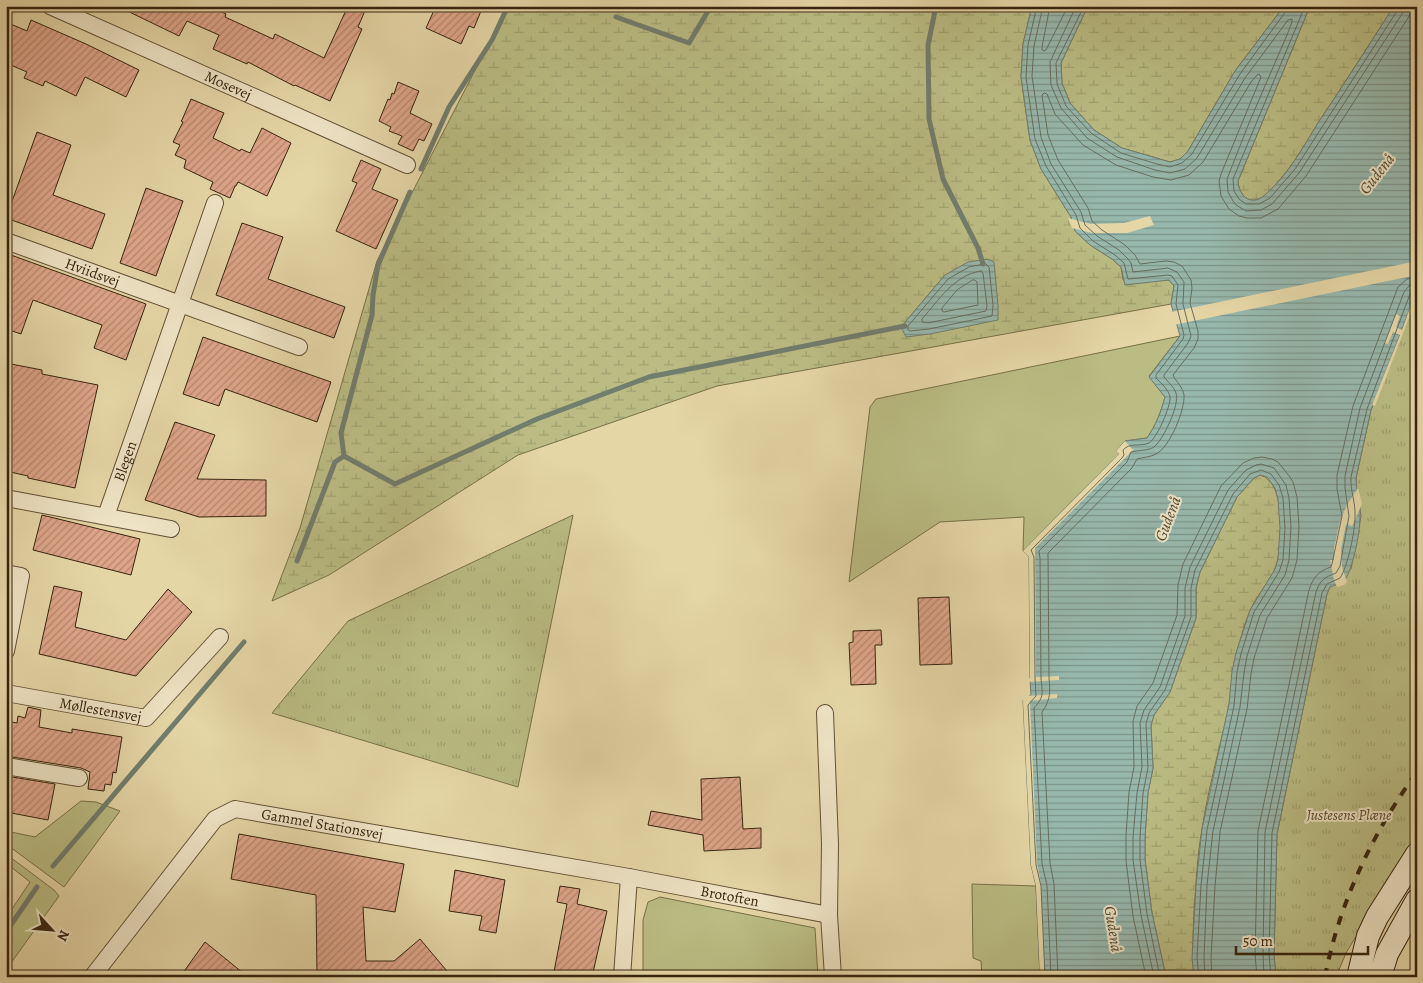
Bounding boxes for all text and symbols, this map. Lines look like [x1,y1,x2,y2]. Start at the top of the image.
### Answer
street label: Mosevej [201,66,255,105]
water label: Gudenå [1354,149,1400,199]
street label: Hviidsvej [62,253,123,291]
street label: Blegen [109,438,141,484]
water label: Gudenå [1149,493,1187,545]
street label: Møllestensvej [58,693,143,727]
street label: Gammel Stationsvej [260,804,384,844]
park label: Justesens Plæne [1306,805,1392,825]
street label: Brotoften [699,881,761,911]
water label: Gudenå [1099,904,1128,954]
north arrow [28,906,78,956]
scale bar [1236,923,1368,955]
text: N [52,927,74,944]
text: 50 m [1243,931,1273,951]

